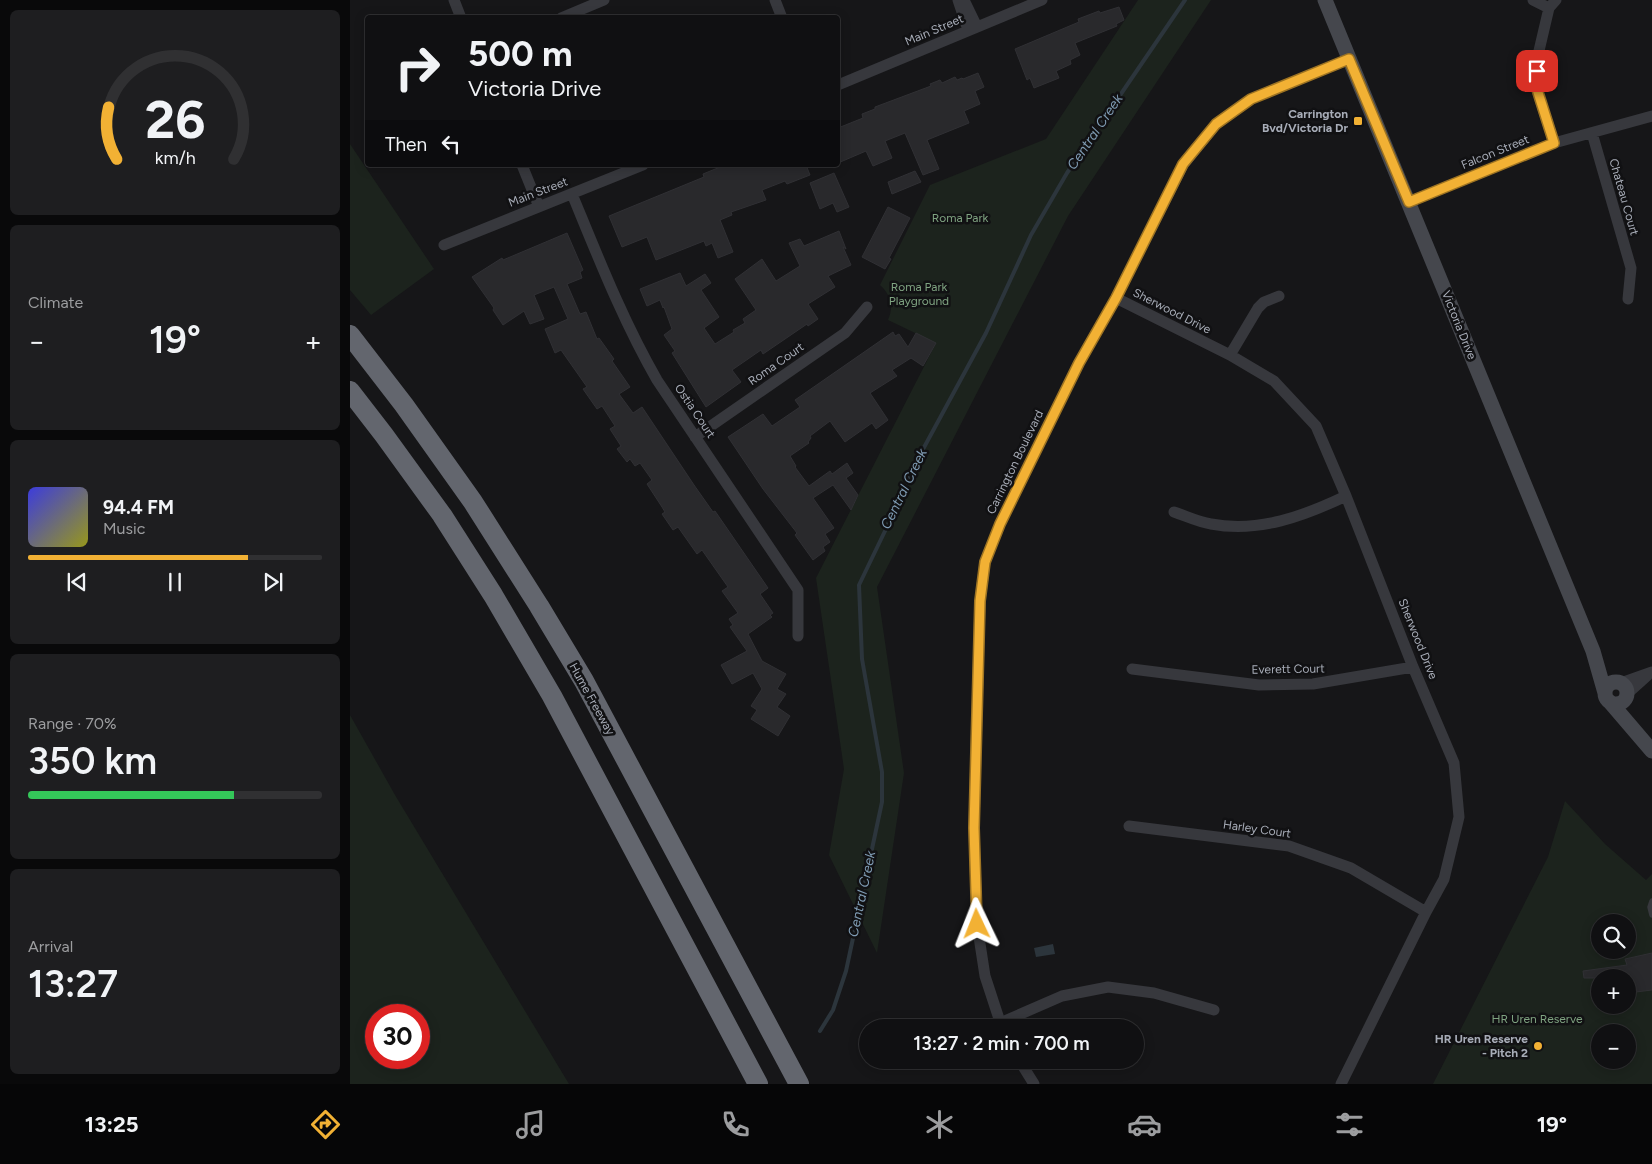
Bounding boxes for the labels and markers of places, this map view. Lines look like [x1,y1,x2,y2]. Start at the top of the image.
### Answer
pin [1516,50,1558,92]
place label: Carrington Bvd/Victoria Dr [1262,107,1348,135]
marker: Carrington Bvd/Victoria Dr [1352,115,1364,127]
place label: HR Uren Reserve - Pitch 2 [1435,1032,1528,1060]
marker: HR Uren Reserve - Pitch 2 [1532,1040,1544,1052]

